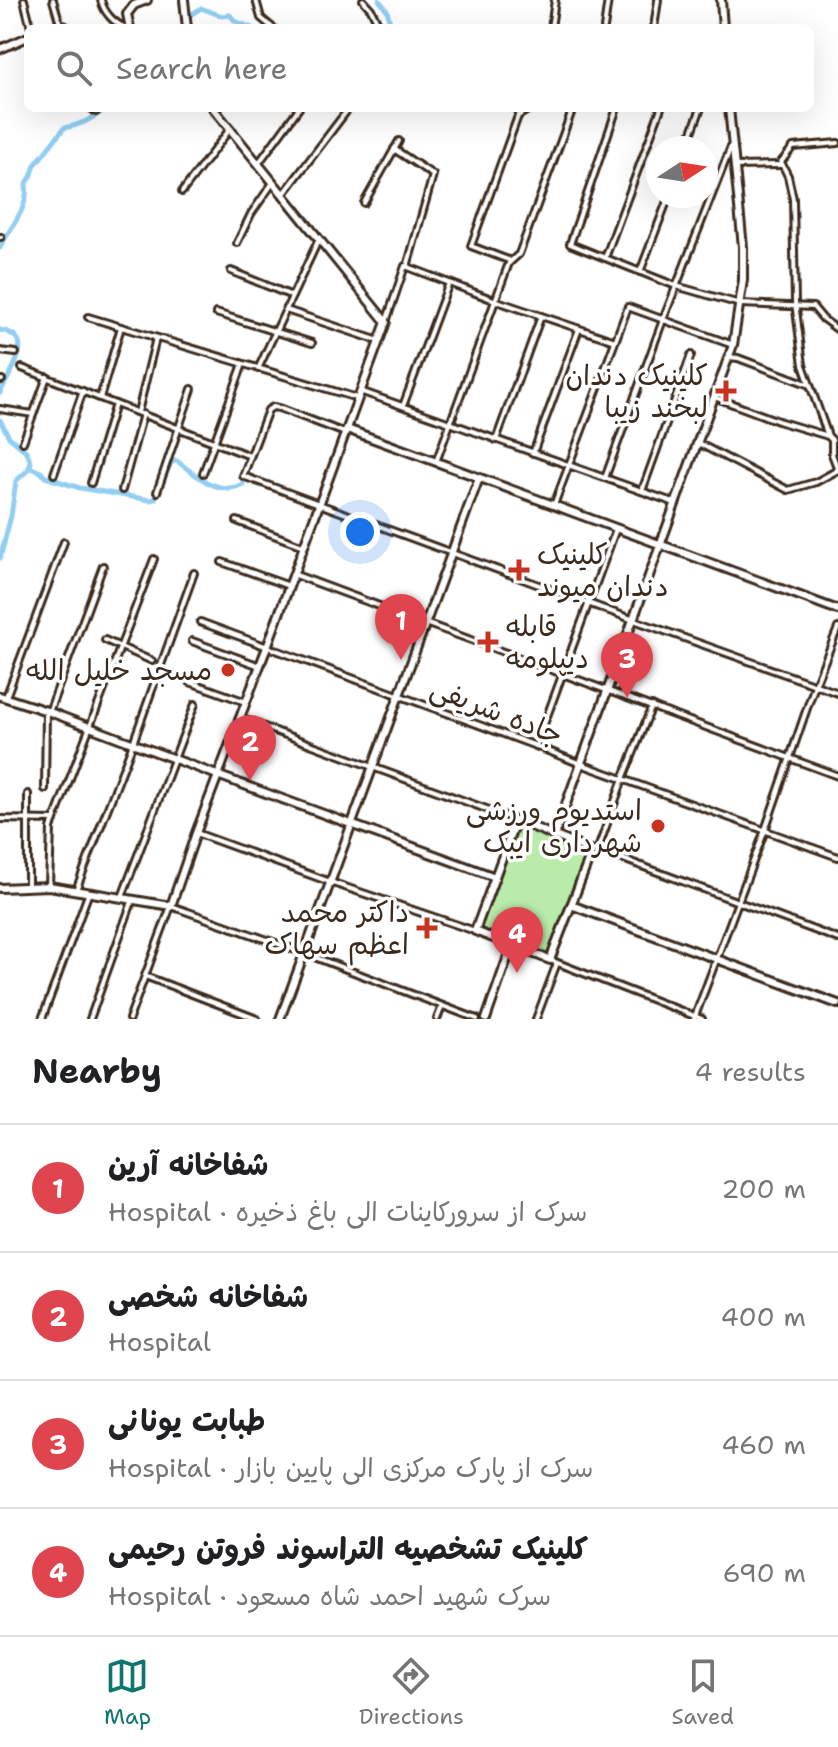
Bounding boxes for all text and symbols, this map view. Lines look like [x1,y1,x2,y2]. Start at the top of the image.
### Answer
search box [24,24,814,112]
icon: search [52,46,96,90]
text: Search here [116,48,287,89]
north arrow [646,136,718,208]
place label: کلینیک دندان لبخند زیبا [565,356,708,426]
marker: کلینیک دندان لبخند زیبا [715,380,737,402]
your location [340,512,380,552]
place label: کلینیک دندان میوند [537,535,669,605]
marker: کلینیک دندان میوند [508,559,530,581]
pin: 1 [375,594,427,660]
place label: قابله دیپلومه [506,607,589,677]
marker: قابله دیپلومه [477,631,499,653]
pin: 3 [601,632,653,698]
place label: مسجد خلیل الله [26,651,212,689]
marker: مسجد خلیل الله [219,661,237,679]
street label: جاده شریفی [425,668,569,754]
pin: 2 [224,715,276,781]
place label: استدیوم ورزشی شهرداری ایبک [466,791,642,861]
marker: استدیوم ورزشی شهرداری ایبک [649,817,667,835]
place label: داکتر محمد اعظم سهاک [264,893,409,966]
pin: 4 [491,907,543,973]
marker: داکتر محمد اعظم سهاک [416,917,438,939]
text: Nearby [32,1048,162,1094]
text: 4 results [694,1054,806,1089]
text: شفاخانه آرین [108,1144,268,1185]
text: 1 [52,1171,64,1206]
text: 200 m [721,1171,806,1206]
text: Hospital · سرک از سرورکاینات الی باغ ذخیره [108,1194,587,1229]
text: شفاخانه شخصی [108,1276,308,1317]
text: 2 [49,1299,67,1334]
text: 400 m [721,1299,806,1334]
text: Hospital [108,1324,211,1359]
text: طبابت یونانی [108,1400,266,1441]
text: 3 [49,1427,67,1462]
text: 460 m [721,1427,806,1462]
text: Hospital · سرک از پارک مرکزی الی پایین بازار [108,1450,593,1485]
text: کلینیک تشخصیه التراسوند فروتن رحیمی [108,1528,588,1569]
text: 4 [49,1555,67,1590]
text: 690 m [723,1555,806,1590]
text: Hospital · سرک شهید احمد شاه مسعود [108,1578,551,1613]
tab: Map [104,1654,151,1731]
tab: Directions [359,1654,464,1731]
tab: Saved [672,1654,734,1731]

